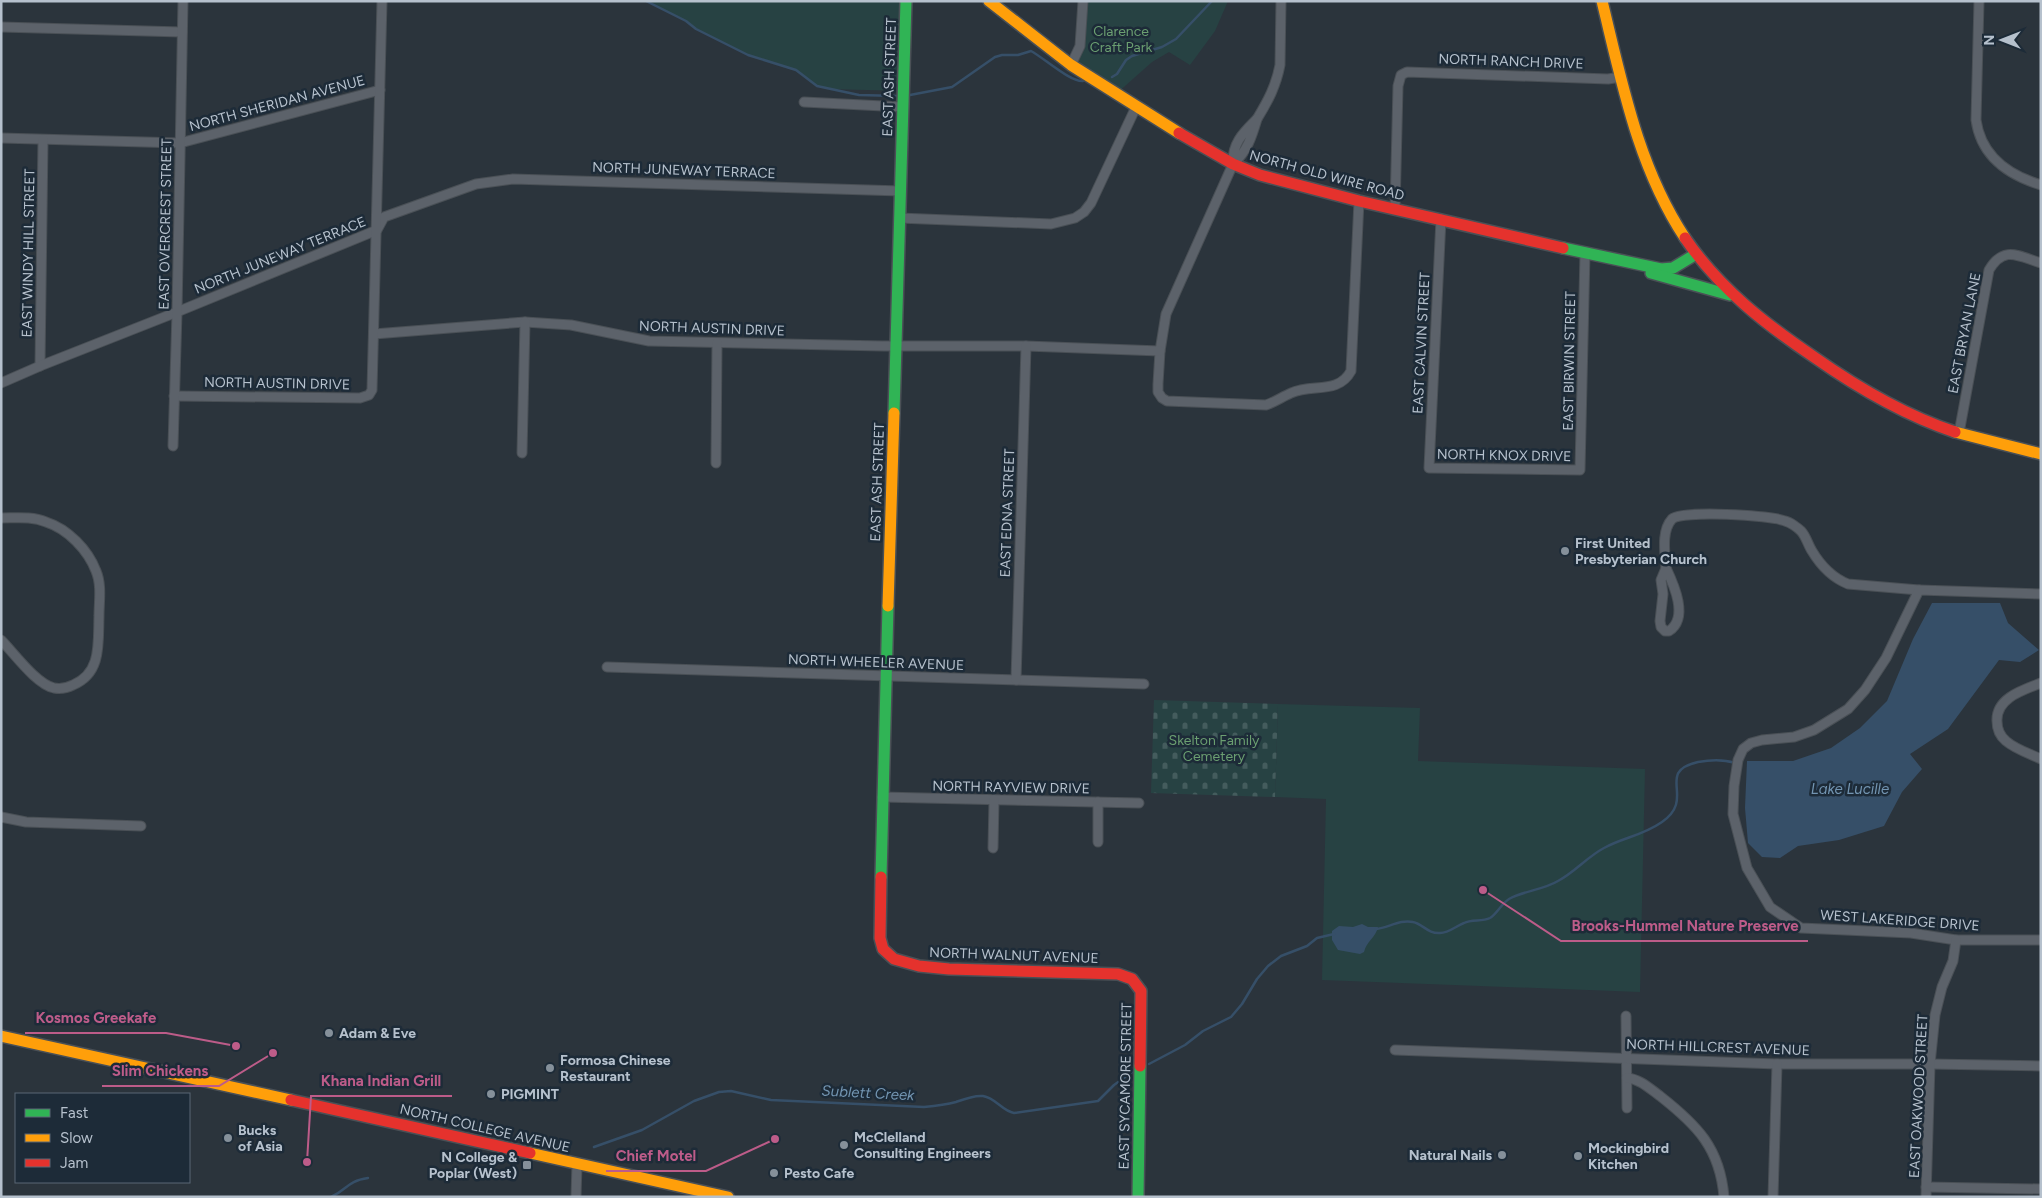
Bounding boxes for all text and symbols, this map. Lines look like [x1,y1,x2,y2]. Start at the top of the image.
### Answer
north arrow [1977,15,2027,65]
street label: EAST ASH STREET [879,17,900,137]
park label: Clarence Craft Park [1090,23,1152,56]
text: N [1981,35,1998,45]
street label: NORTH RANCH DRIVE [1438,50,1584,73]
street label: NORTH SHERIDAN AVENUE [187,72,367,135]
street label: EAST OVERCREST STREET [156,138,175,310]
street label: NORTH OLD WIRE ROAD [1247,147,1406,204]
street label: NORTH JUNEWAY TERRACE [592,159,776,182]
street label: EAST WINDY HILL STREET [19,168,38,338]
street label: NORTH JUNEWAY TERRACE [192,213,369,298]
street label: EAST BRYAN LANE [1944,271,1985,395]
street label: EAST CALVIN STREET [1409,272,1434,414]
street label: EAST BIRWIN STREET [1560,291,1579,431]
street label: NORTH AUSTIN DRIVE [639,317,785,340]
street label: NORTH AUSTIN DRIVE [204,374,350,393]
street label: EAST ASH STREET [867,422,888,542]
street label: NORTH KNOX DRIVE [1437,446,1571,465]
street label: EAST EDNA STREET [997,448,1018,578]
place label: First United Presbyterian Church [1575,535,1707,568]
marker: First United Presbyterian Church [1559,545,1571,557]
street label: NORTH WHEELER AVENUE [788,651,964,674]
park label: Skelton Family Cemetery [1169,732,1260,765]
street label: NORTH RAYVIEW DRIVE [932,778,1090,797]
water label: Lake Lucille [1811,780,1889,798]
street label: WEST LAKERIDGE DRIVE [1820,906,1980,935]
callout: Brooks-Hummel Nature Preserve [1561,911,1808,941]
text: Brooks-Hummel Nature Preserve [1571,917,1799,935]
street label: NORTH WALNUT AVENUE [929,944,1099,967]
street label: EAST SYCAMORE STREET [1116,1002,1135,1170]
callout: Kosmos Greekafe [25,1003,166,1033]
text: Kosmos Greekafe [36,1009,157,1027]
street label: EAST OAKWOOD STREET [1906,1013,1931,1178]
place label: Adam & Eve [339,1025,416,1042]
marker: Adam & Eve [323,1027,335,1039]
street label: NORTH HILLCREST AVENUE [1626,1036,1810,1059]
place label: Formosa Chinese Restaurant [560,1052,671,1085]
callout: Slim Chickens [102,1056,219,1086]
text: Slim Chickens [112,1062,208,1080]
marker: Formosa Chinese Restaurant [544,1062,556,1074]
callout: Khana Indian Grill [311,1066,452,1096]
text: Khana Indian Grill [321,1072,441,1090]
water label: Sublett Creek [821,1082,916,1104]
place label: PIGMINT [501,1086,559,1103]
marker: PIGMINT [485,1088,497,1100]
legend [15,1093,190,1183]
street label: NORTH COLLEGE AVENUE [398,1101,572,1156]
text: Fast [60,1104,89,1122]
place label: Bucks of Asia [238,1122,283,1155]
text: Slow [60,1129,93,1147]
place label: McClelland Consulting Engineers [854,1129,991,1162]
marker: Bucks of Asia [222,1132,234,1144]
marker: McClelland Consulting Engineers [838,1139,850,1151]
place label: Mockingbird Kitchen [1588,1140,1669,1173]
callout: Chief Motel [606,1141,706,1171]
text: Chief Motel [616,1147,696,1165]
place label: Natural Nails [1409,1147,1492,1164]
place label: N College & Poplar (West) [429,1149,518,1182]
marker: Natural Nails [1496,1149,1508,1161]
marker: Mockingbird Kitchen [1572,1150,1584,1162]
text: Jam [60,1154,88,1172]
marker: N College & Poplar (West) [521,1159,533,1171]
place label: Pesto Cafe [784,1165,854,1182]
marker: Pesto Cafe [768,1167,780,1179]

